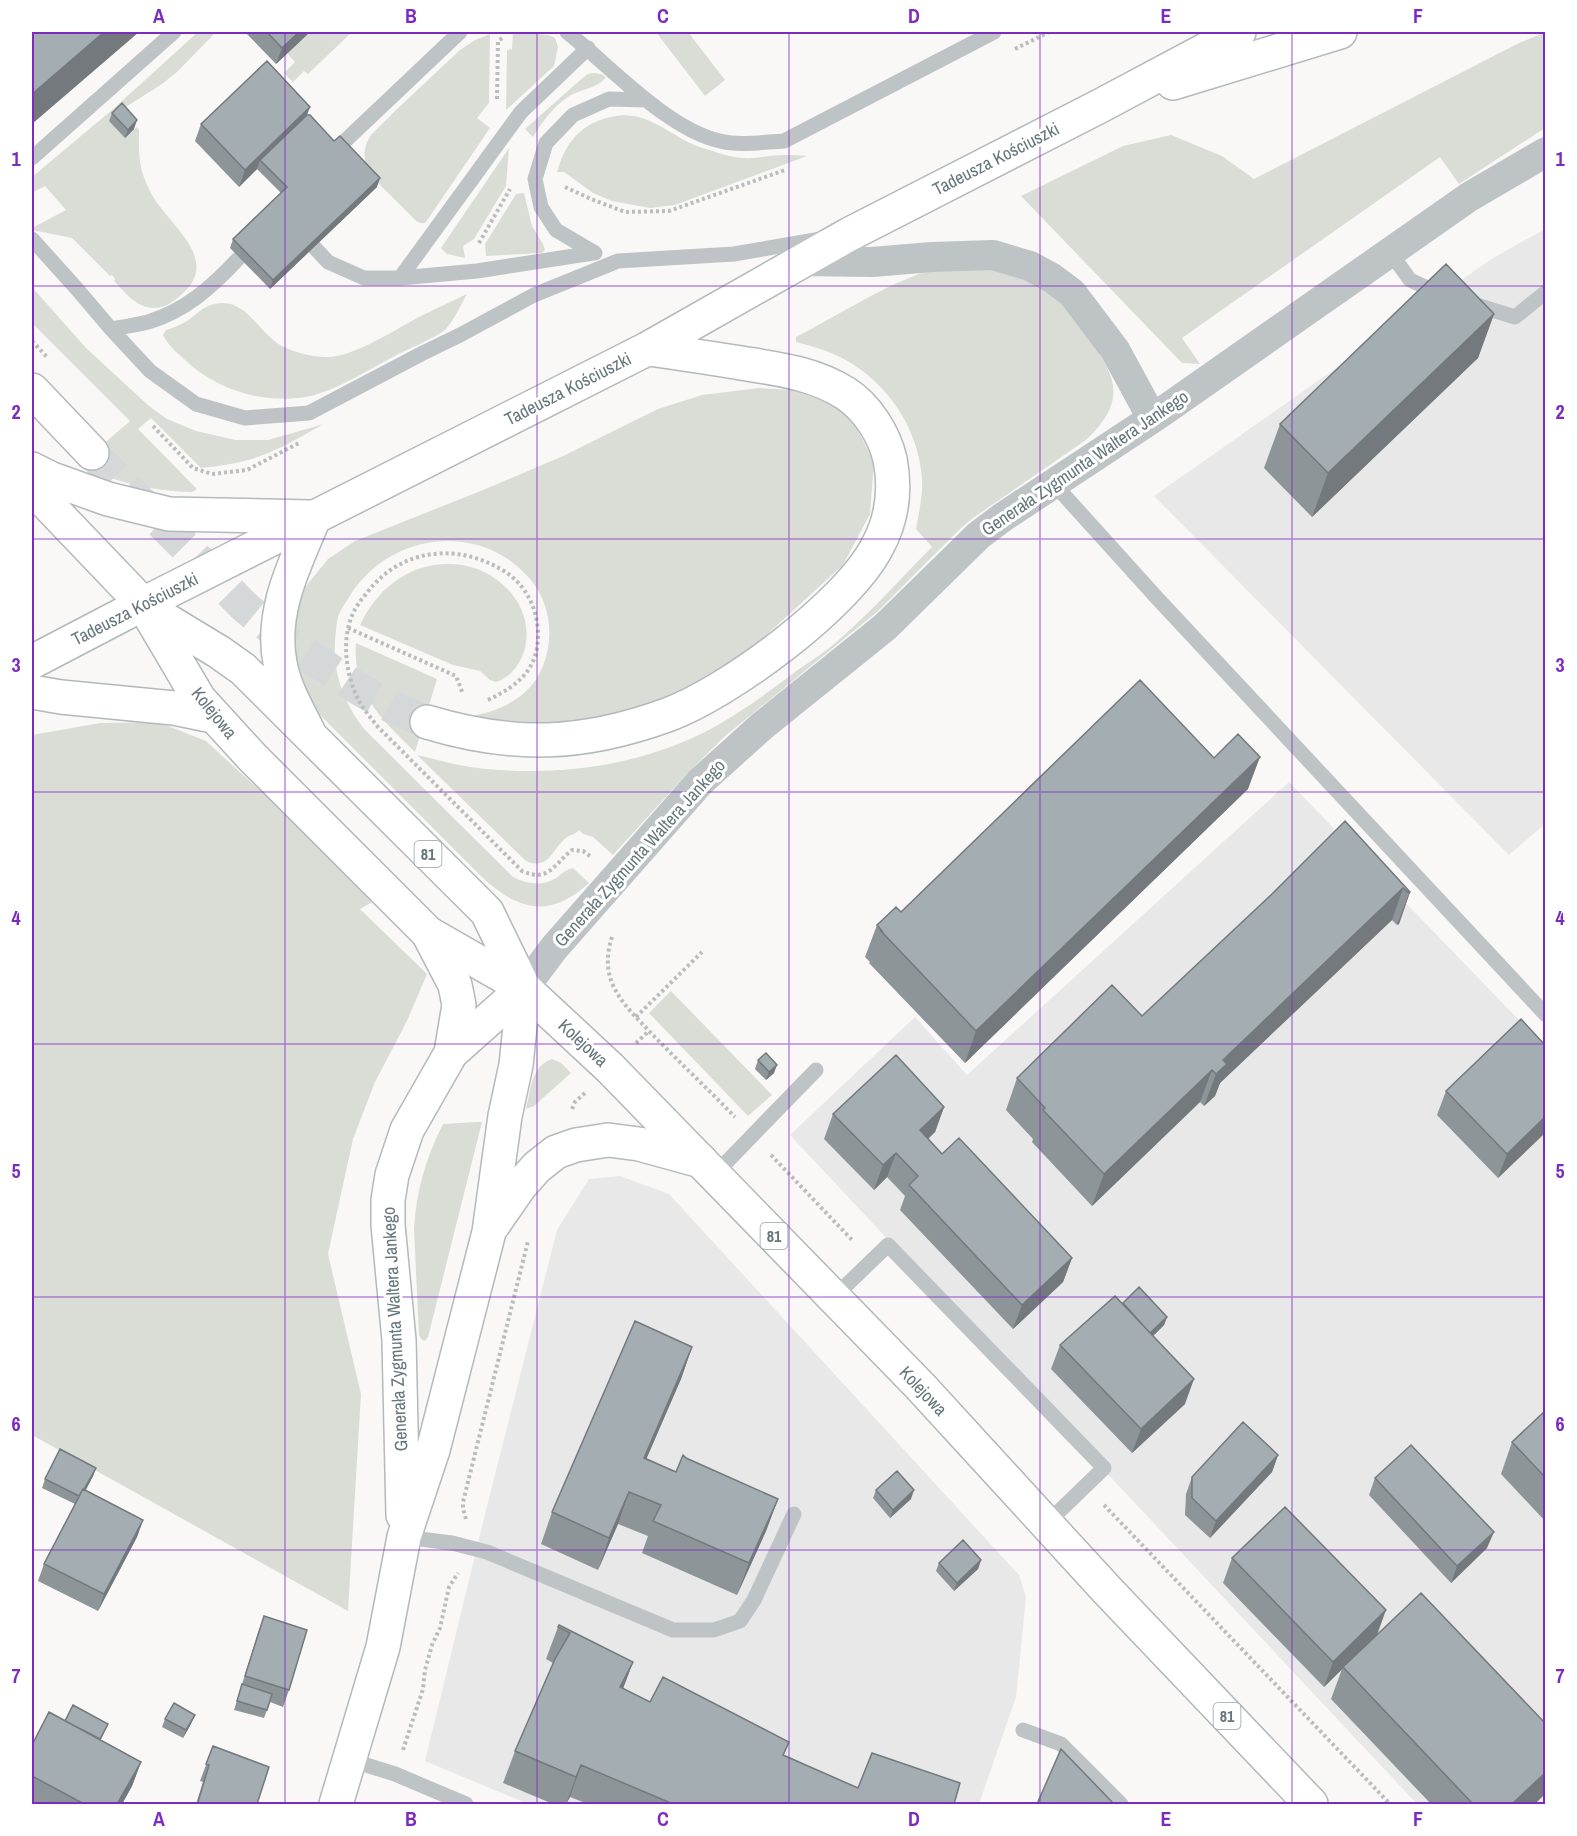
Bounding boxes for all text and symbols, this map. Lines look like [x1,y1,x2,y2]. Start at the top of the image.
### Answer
text: A [153,2,165,29]
text: B [405,2,417,29]
text: C [657,2,669,29]
text: D [908,2,920,29]
text: E [1161,2,1172,29]
text: F [1413,2,1423,29]
street label: Tadeusza Kościuszki [928,116,1063,201]
text: 1 [11,145,21,172]
text: 1 [1555,145,1565,172]
street label: Tadeusza Kościuszki [500,346,635,431]
street label: Generała Zygmunta Waltera Jankego [976,384,1193,541]
text: 2 [11,398,21,425]
text: 2 [1555,398,1565,425]
street label: Tadeusza Kościuszki [67,566,202,651]
text: 3 [11,651,21,678]
text: 3 [1555,651,1565,678]
street label: Kolejowa [186,682,243,744]
street label: Generała Zygmunta Waltera Jankego [548,753,731,952]
road number: 81 [414,841,442,867]
text: 4 [11,904,21,931]
text: 4 [1555,904,1565,931]
street label: Kolejowa [553,1013,614,1072]
text: 5 [11,1157,21,1184]
text: 5 [1555,1157,1565,1184]
street label: Generała Zygmunta Waltera Jankego [376,1206,413,1452]
road number: 81 [760,1223,788,1249]
street label: Kolejowa [894,1360,953,1421]
text: 6 [11,1410,21,1437]
text: 6 [1555,1410,1565,1437]
text: 7 [11,1662,21,1689]
text: 7 [1555,1662,1565,1689]
road number: 81 [1214,1703,1240,1729]
text: A [153,1805,165,1832]
text: B [405,1805,417,1832]
text: C [657,1805,669,1832]
text: D [908,1805,920,1832]
text: E [1161,1805,1172,1832]
text: F [1413,1805,1423,1832]

